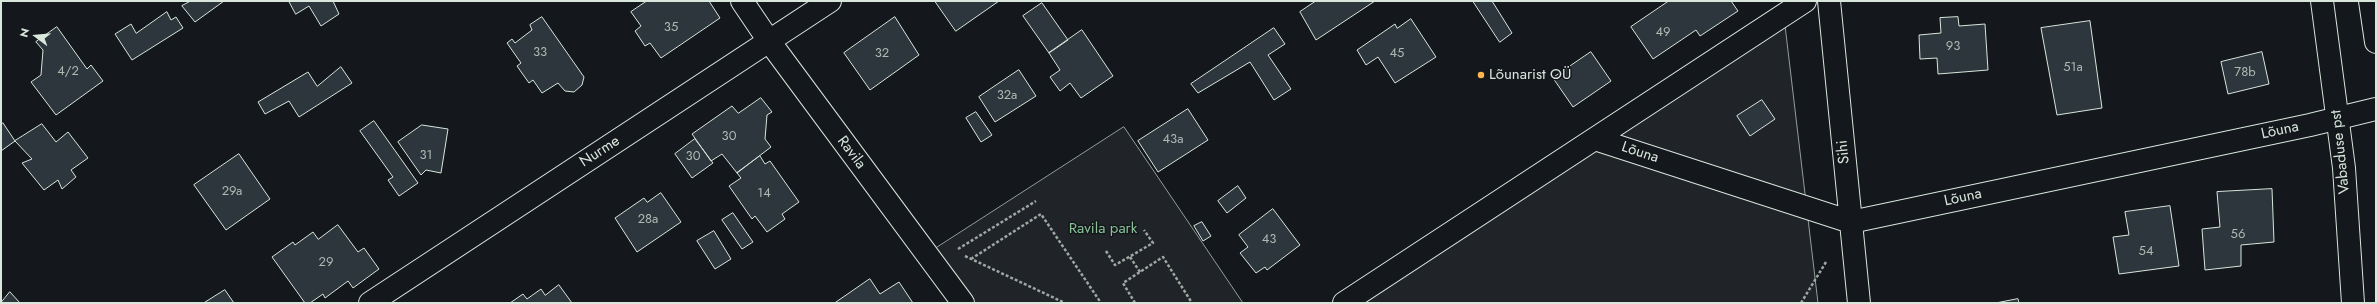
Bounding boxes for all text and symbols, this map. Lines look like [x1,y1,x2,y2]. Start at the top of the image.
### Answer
north arrow [16,16,56,56]
house number: 35 [664,20,678,36]
house number: 49 [1655,25,1671,41]
text: N [16,26,33,39]
house number: 93 [1946,39,1960,55]
house number: 33 [533,45,547,61]
house number: 32 [875,46,889,62]
house number: 45 [1390,46,1404,62]
house number: 51a [2063,60,2083,76]
house number: 4/2 [57,64,79,80]
house number: 78b [2234,65,2256,81]
place label: Lõunarist OÜ [1489,66,1571,84]
marker: Lõunarist OÜ [1476,70,1486,80]
house number: 32a [997,88,1017,104]
street label: Vabaduse pst [2328,109,2354,195]
street label: Lõuna [2260,118,2300,144]
house number: 30 [722,129,736,145]
street label: Nurme [577,132,623,172]
house number: 43a [1163,132,1183,148]
street label: Ravila [833,133,869,173]
street label: Lõuna [1619,139,1661,167]
street label: Sihi [1834,139,1854,165]
house number: 31 [420,148,432,164]
house number: 30 [686,149,700,165]
house number: 29a [222,184,242,200]
street label: Lõuna [1943,185,1983,211]
house number: 14 [757,186,771,202]
house number: 28a [638,212,658,228]
park label: Ravila park [1069,220,1137,238]
house number: 56 [2231,227,2245,243]
house number: 43 [1262,232,1276,248]
house number: 54 [2139,244,2153,260]
house number: 29 [319,255,333,271]

